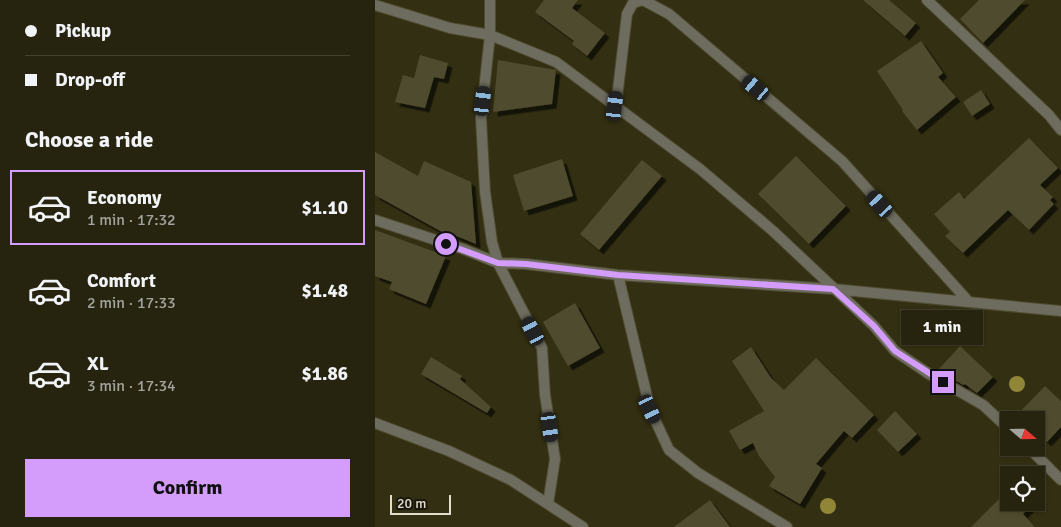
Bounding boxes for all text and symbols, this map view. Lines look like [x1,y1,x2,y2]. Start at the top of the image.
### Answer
text: Pickup [55,19,111,43]
text: Drop-off [55,68,125,92]
car [739,73,772,103]
car [473,85,492,117]
car [605,90,624,122]
text: Choose a ride [25,126,153,153]
icon: car [27,185,72,230]
text: Economy [87,186,161,210]
car [864,188,895,220]
text: $1.10 [302,196,348,220]
text: 1 min · 17:32 [87,210,176,230]
route start [435,233,457,255]
icon: car [27,268,72,313]
text: Comfort [87,269,156,293]
text: $1.48 [302,279,348,303]
text: 2 min · 17:33 [87,293,176,313]
callout: 1 min [902,310,984,344]
car [519,314,546,348]
text: 1 min [923,317,961,337]
icon: car [27,351,72,396]
text: XL [87,352,109,376]
text: $1.86 [302,362,348,386]
route end [932,371,954,393]
text: 3 min · 17:34 [87,376,176,396]
car [636,392,663,426]
car [540,411,559,443]
north arrow [1000,411,1045,456]
map controls [1000,411,1045,511]
button: Confirm [25,459,350,517]
button: locate [1000,466,1045,511]
scale bar [390,492,451,515]
text: 20 m [397,495,426,512]

